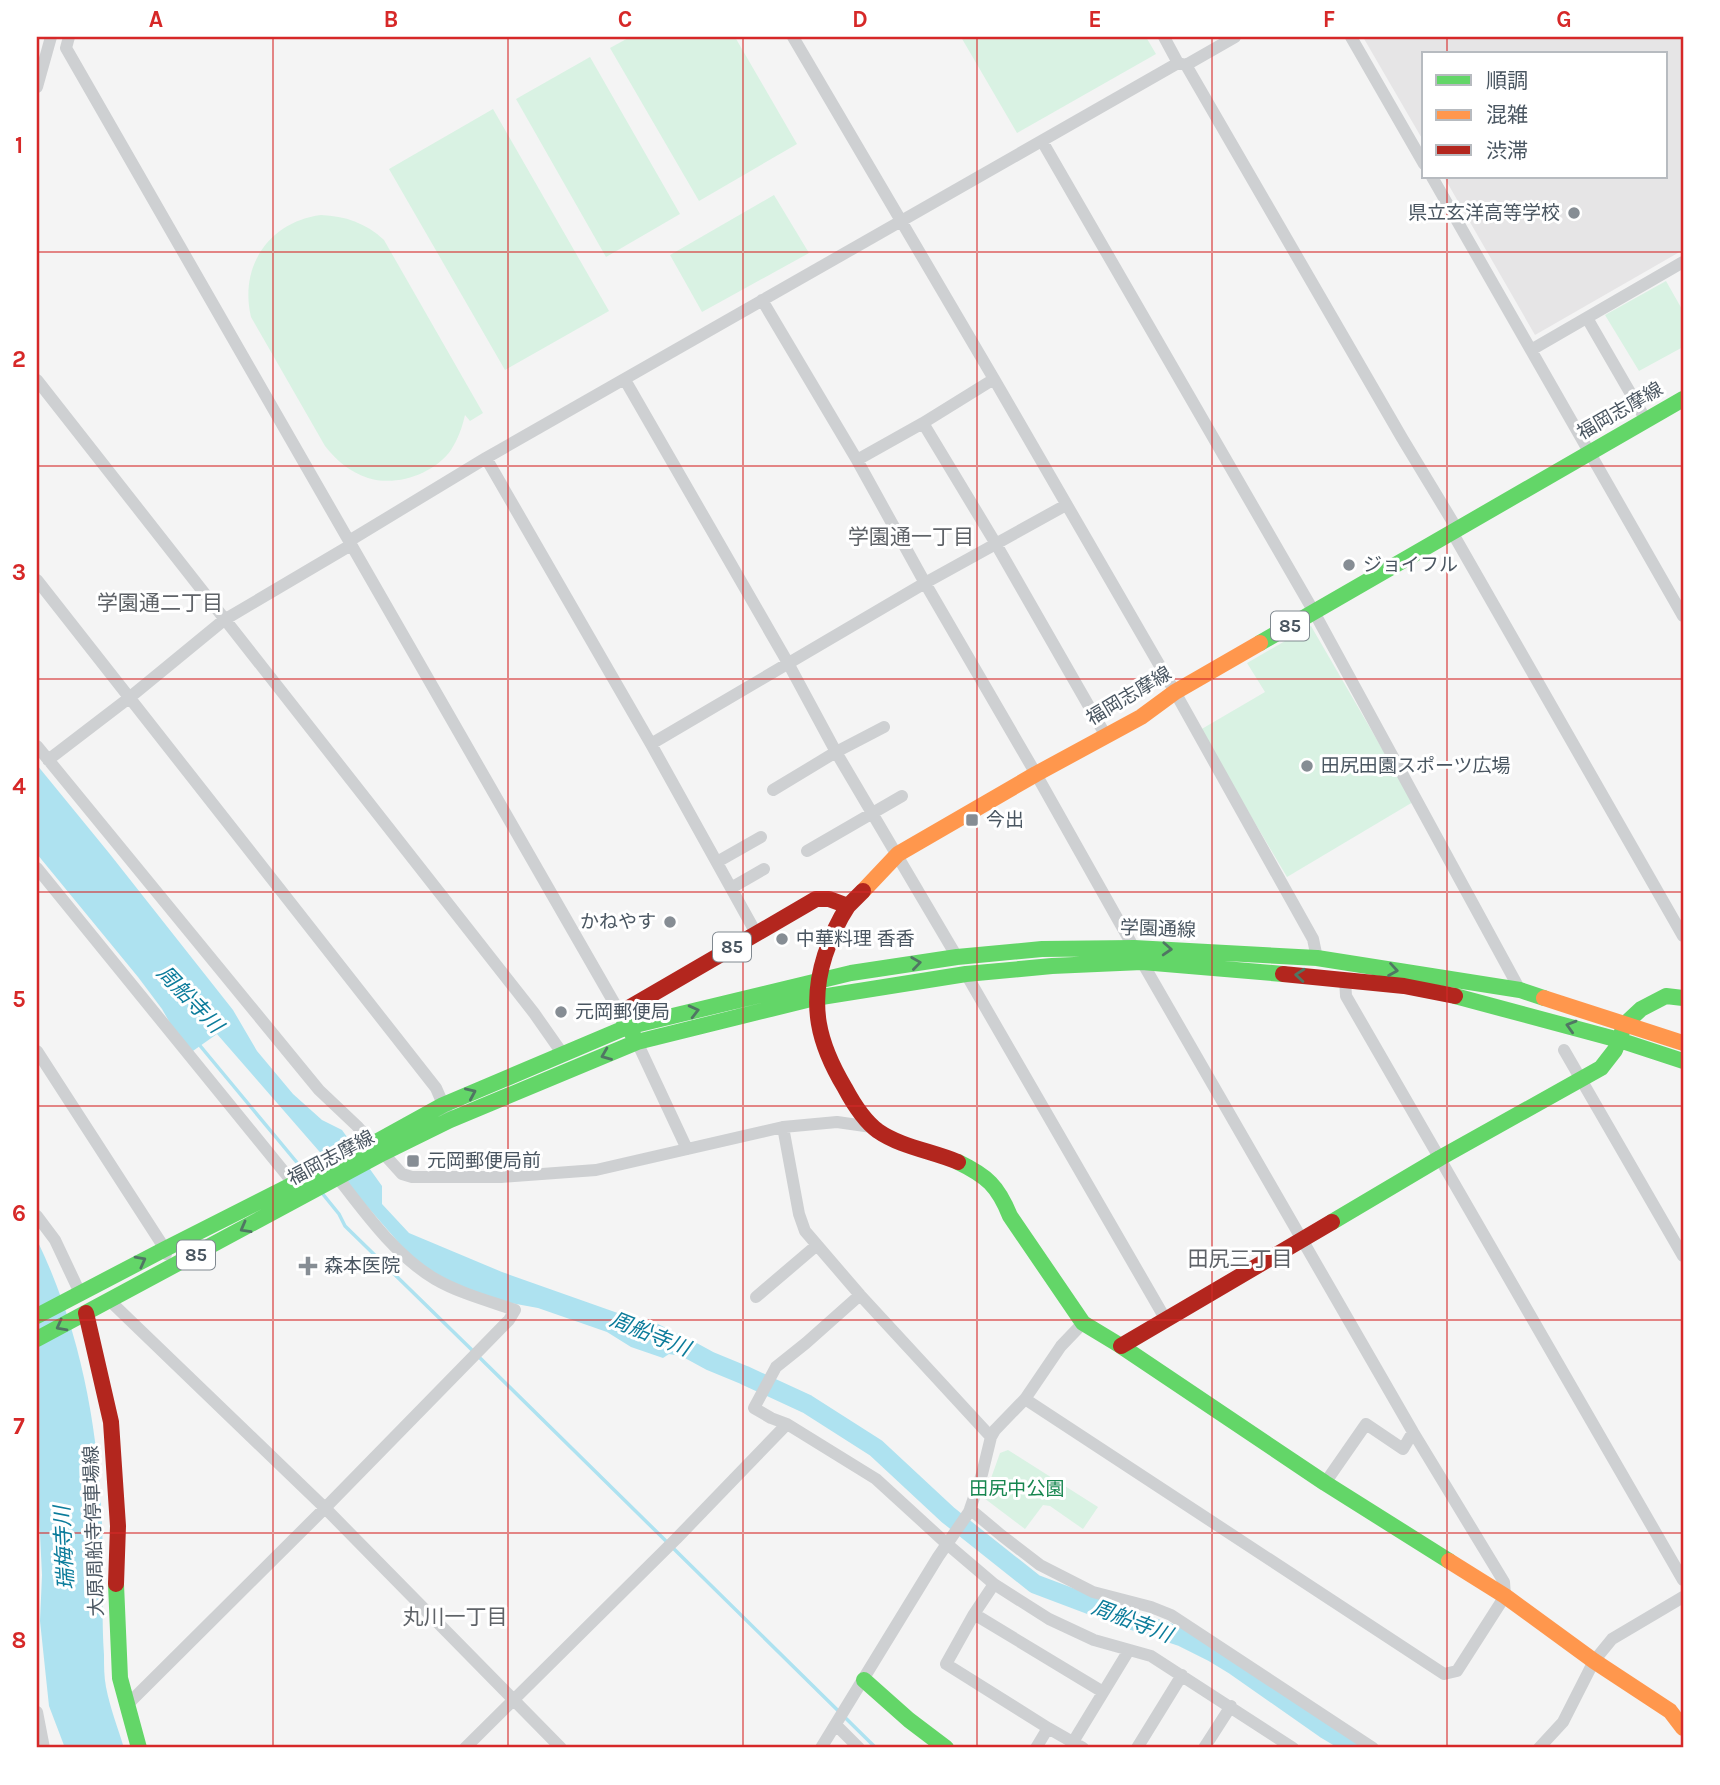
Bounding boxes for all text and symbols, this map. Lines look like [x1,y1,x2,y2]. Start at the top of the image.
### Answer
text: A [149,6,163,33]
text: B [384,6,398,33]
text: C [618,6,632,33]
text: D [852,6,868,33]
text: E [1088,6,1102,33]
text: F [1323,6,1335,33]
text: G [1556,6,1572,33]
legend [1422,52,1668,178]
text: 順調 [1486,69,1528,93]
text: 混雑 [1486,103,1528,127]
text: 1 [15,132,23,159]
text: 渋滞 [1486,139,1528,163]
place label: 県立玄洋高等学校 [1408,202,1560,224]
marker: 県立玄洋高等学校 [1566,205,1582,221]
text: 2 [12,346,26,373]
street label: 福岡志摩線 [1573,378,1667,444]
district label: 学園通一丁目 [848,525,974,549]
place label: ジョイフル [1363,554,1458,576]
marker: ジョイフル [1341,557,1357,573]
text: 3 [12,559,26,586]
district label: 学園通二丁目 [97,591,223,615]
road number: 85 [1271,612,1309,640]
street label: 福岡志摩線 [1083,662,1175,730]
place label: 田尻田園スポーツ広場 [1321,755,1511,777]
marker: 田尻田園スポーツ広場 [1299,758,1315,774]
text: 4 [12,773,26,800]
place label: 今出 [986,809,1024,831]
marker: 今出 [964,812,980,828]
place label: かねやす [580,911,656,933]
marker: かねやす [662,914,678,930]
street label: 学園通線 [1120,917,1196,941]
place label: 中華料理 香香 [796,928,915,950]
marker: 中華料理 香香 [774,931,790,947]
road number: 85 [713,932,751,962]
one-way arrow [1162,942,1173,957]
one-way arrow [910,956,922,971]
water label: 周船寺川 [152,960,229,1039]
one-way arrow [1387,962,1399,977]
one-way arrow [1294,968,1305,983]
text: 5 [12,986,26,1013]
place label: 元岡郵便局 [575,1001,670,1023]
marker: 元岡郵便局 [553,1004,569,1020]
one-way arrow [688,1005,700,1020]
one-way arrow [1565,1020,1577,1035]
one-way arrow [601,1047,613,1061]
one-way arrow [463,1087,476,1101]
street label: 福岡志摩線 [284,1126,378,1190]
place label: 元岡郵便局前 [427,1150,541,1172]
marker: 元岡郵便局前 [405,1153,421,1169]
text: 6 [12,1200,26,1227]
one-way arrow [239,1220,252,1233]
road number: 85 [177,1240,215,1270]
district label: 田尻三丁目 [1188,1247,1293,1271]
place label: 森本医院 [324,1255,400,1277]
one-way arrow [133,1256,146,1270]
marker: 森本医院 [298,1256,318,1276]
water label: 周船寺川 [607,1307,695,1362]
one-way arrow [56,1317,69,1331]
text: 7 [13,1413,25,1440]
street label: 大原周船寺停車場線 [80,1445,108,1617]
park label: 田尻中公園 [969,1478,1065,1500]
water label: 瑞梅寺川 [50,1503,78,1591]
water label: 周船寺川 [1088,1595,1177,1648]
district label: 丸川一丁目 [403,1605,508,1629]
text: 8 [12,1627,26,1654]

